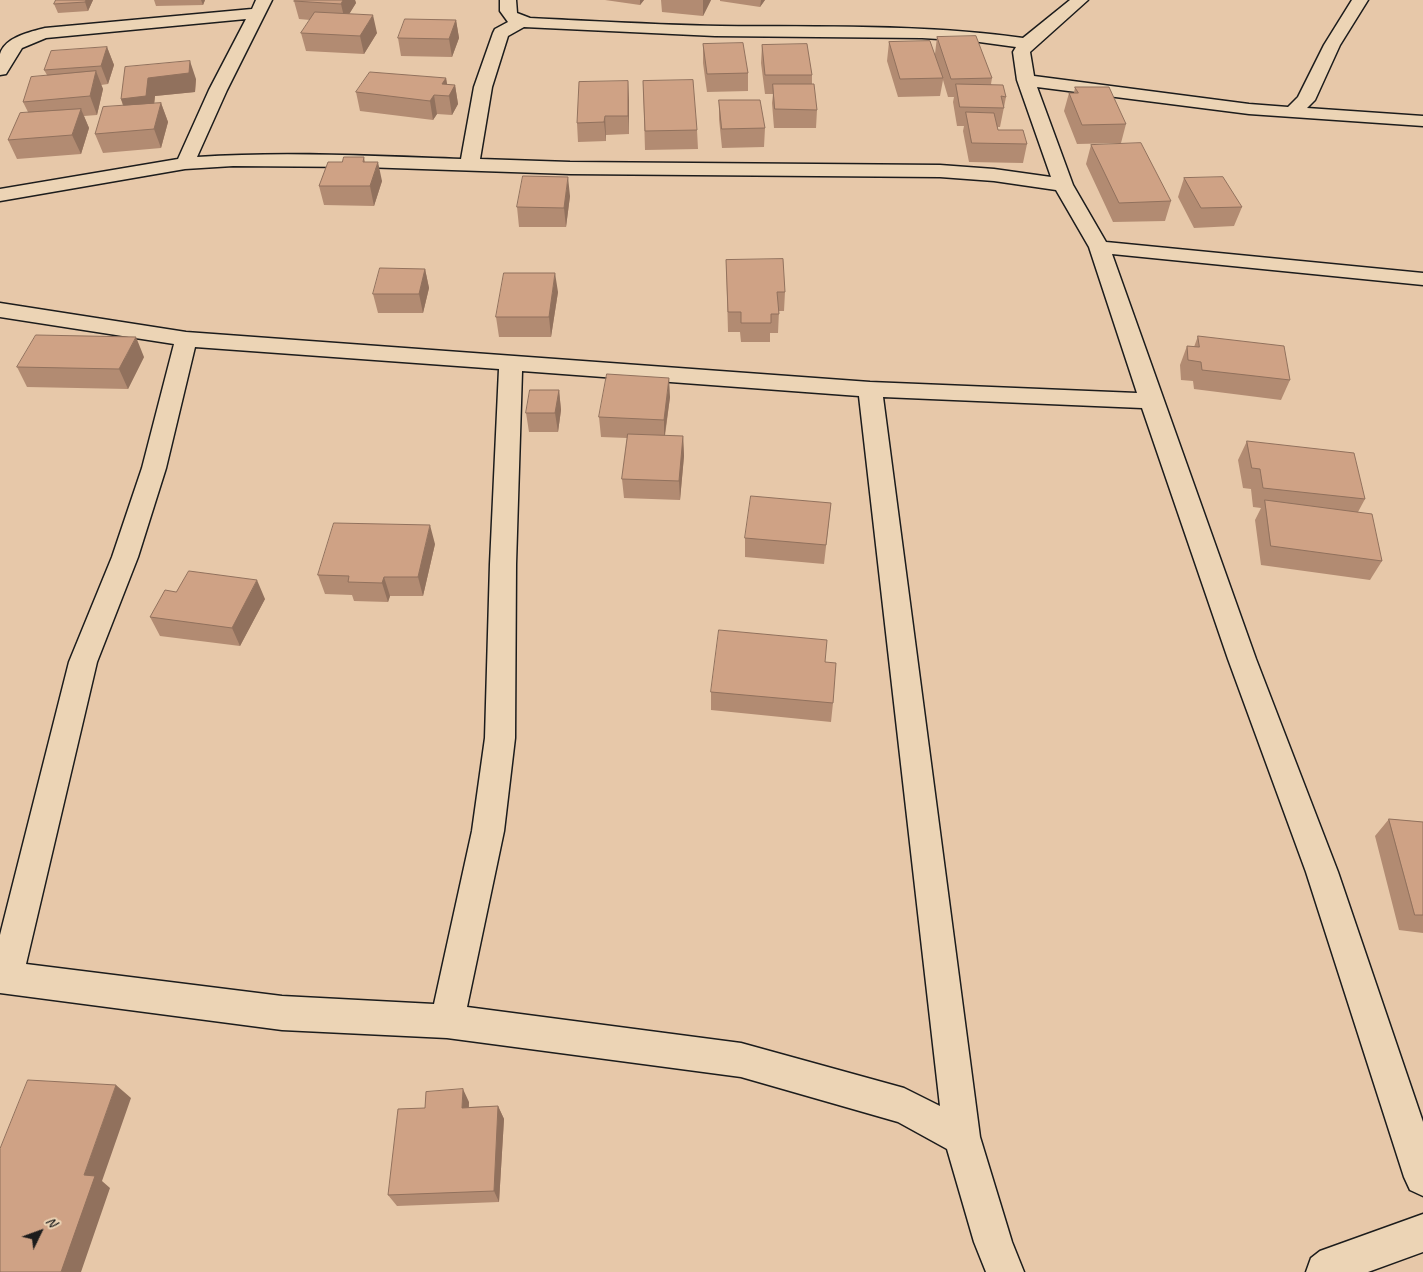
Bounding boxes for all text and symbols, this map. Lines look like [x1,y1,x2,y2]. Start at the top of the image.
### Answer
north arrow [15,1207,65,1257]
text: N [42,1213,61,1231]

